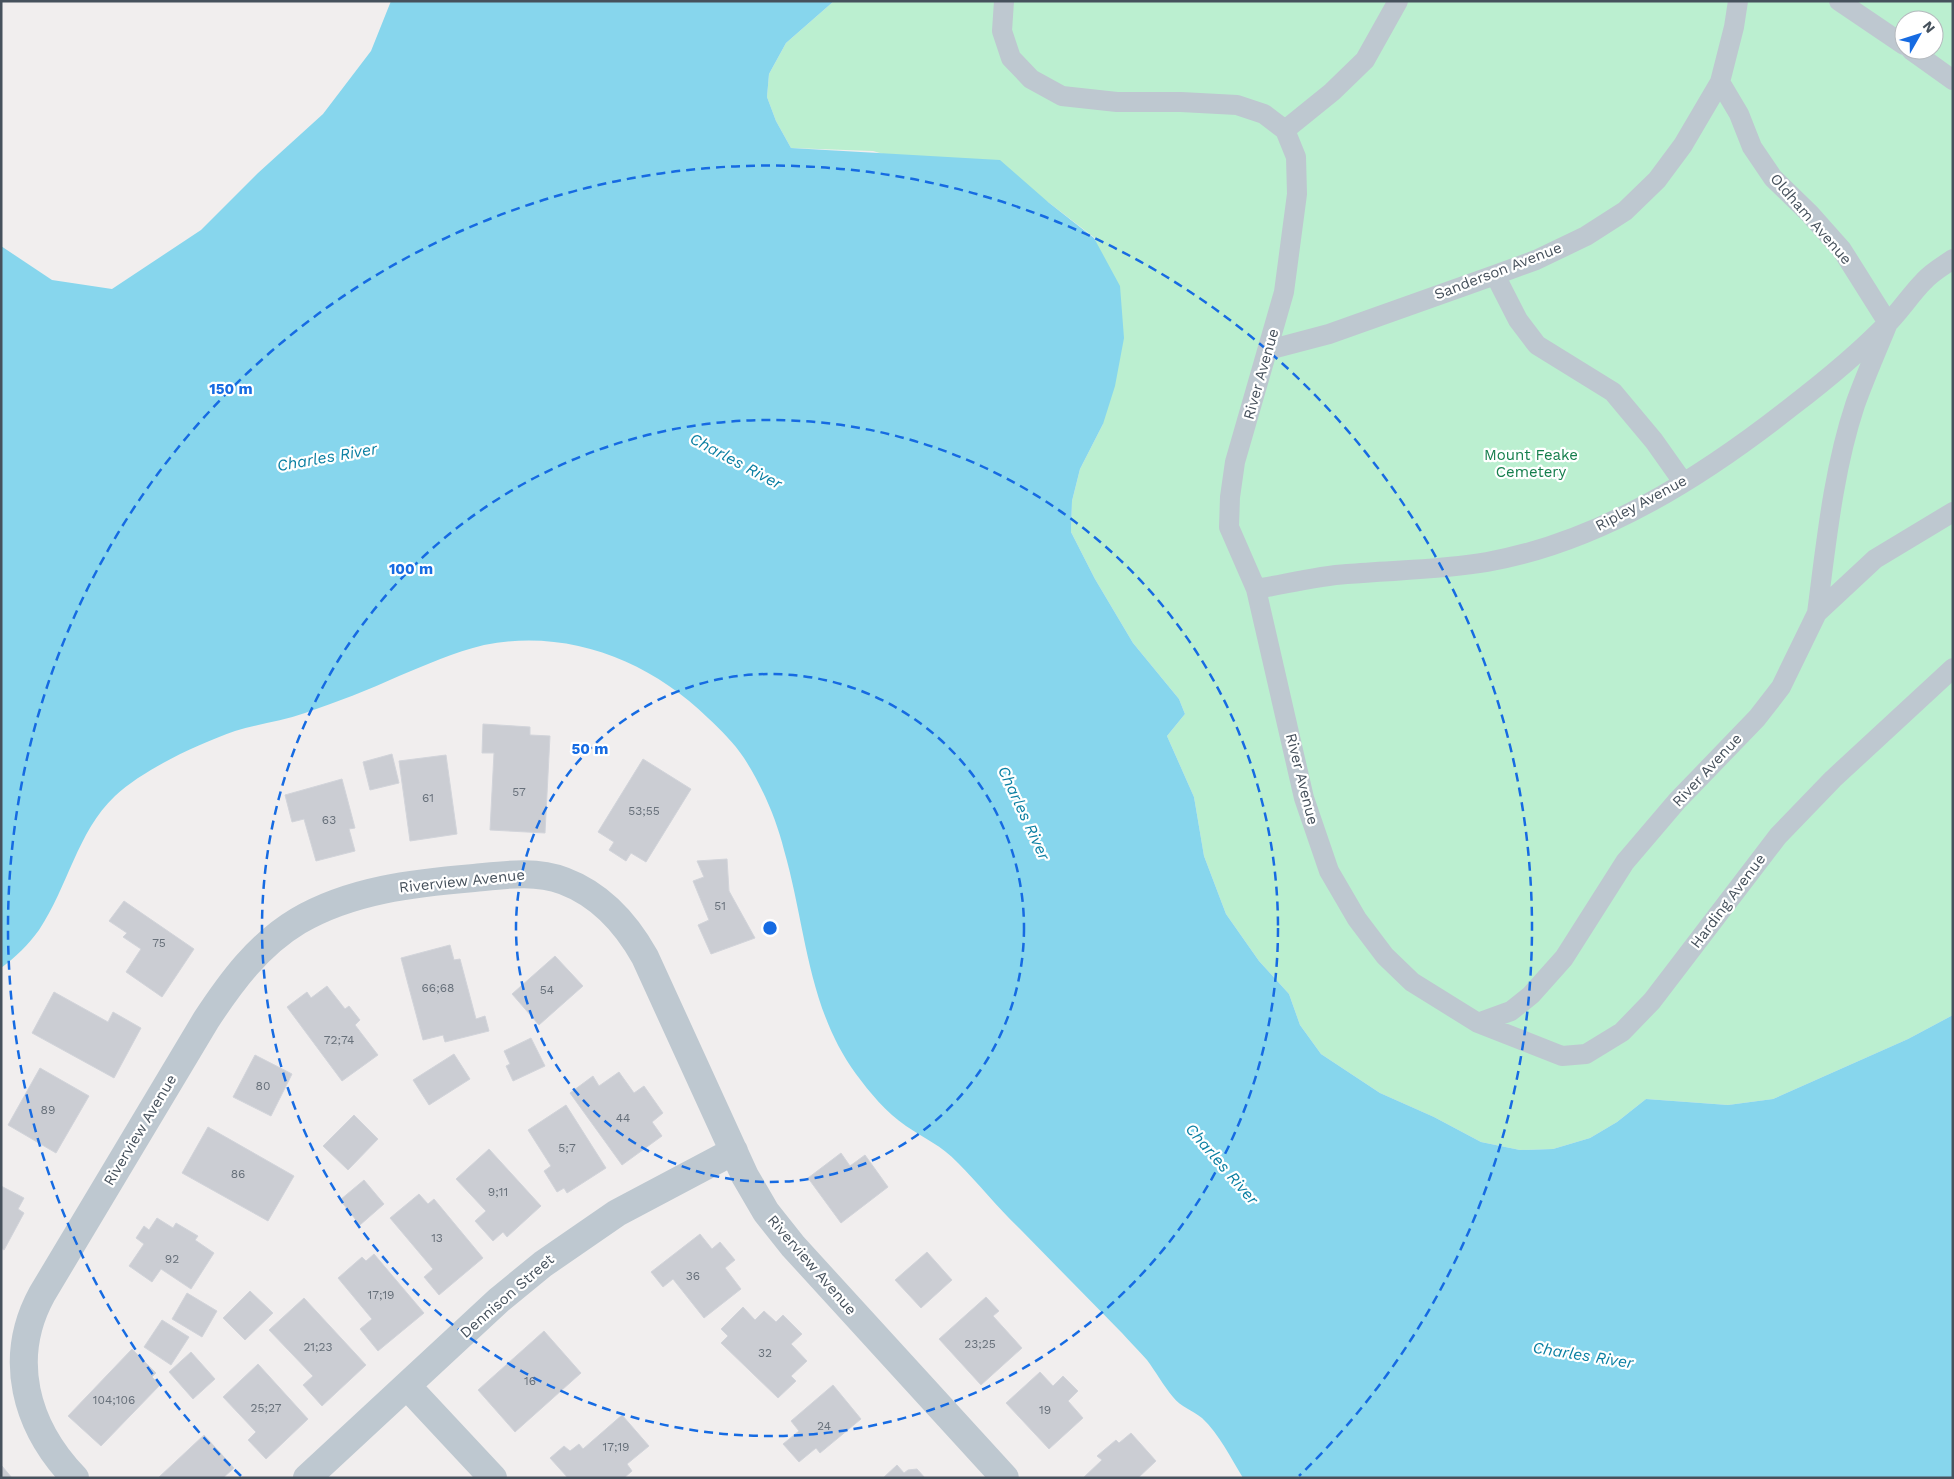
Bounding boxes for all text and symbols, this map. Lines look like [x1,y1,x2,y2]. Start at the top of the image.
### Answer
north arrow [1894,10,1944,60]
text: N [1920,18,1939,36]
street label: Oldham Avenue [1767,170,1855,268]
street label: Sanderson Avenue [1432,238,1564,304]
street label: River Avenue [1239,326,1283,422]
text: 150 m [209,380,253,398]
water label: Charles River [687,429,786,494]
water label: Charles River [275,439,379,475]
park label: Mount Feake Cemetery [1484,446,1578,481]
street label: Ripley Avenue [1592,471,1690,535]
text: 100 m [389,560,433,578]
street label: River Avenue [1668,730,1746,810]
street label: River Avenue [1282,731,1322,827]
text: 50 m [572,740,608,758]
water label: Charles River [994,763,1054,864]
house number: 57 [512,785,526,799]
house number: 61 [422,791,434,805]
house number: 53;55 [628,804,660,818]
house number: 63 [322,813,336,827]
street label: Harding Avenue [1687,850,1769,952]
street label: Riverview Avenue [398,865,526,897]
house number: 51 [714,899,726,913]
centre of rings [761,919,779,937]
house number: 75 [152,936,166,950]
house number: 66;68 [422,981,454,995]
house number: 54 [540,983,554,997]
house number: 72;74 [324,1033,354,1047]
street label: Riverview Avenue [100,1071,180,1189]
house number: 80 [256,1079,270,1093]
house number: 89 [41,1103,55,1117]
house number: 44 [616,1111,630,1125]
water label: Charles River [1182,1119,1263,1209]
house number: 5;7 [558,1141,576,1155]
house number: 86 [231,1167,245,1181]
house number: 9;11 [488,1185,508,1199]
street label: Riverview Avenue [764,1211,860,1319]
house number: 13 [431,1231,443,1245]
street label: Dennison Street [456,1250,558,1342]
house number: 92 [165,1252,179,1266]
house number: 36 [686,1269,700,1283]
house number: 17;19 [367,1288,395,1302]
house number: 23;25 [964,1337,996,1351]
water label: Charles River [1531,1338,1635,1372]
house number: 21;23 [303,1340,333,1354]
house number: 32 [758,1346,772,1360]
house number: 16 [524,1374,536,1388]
house number: 104;106 [93,1393,135,1407]
house number: 25;27 [250,1401,282,1415]
house number: 19 [1039,1403,1051,1417]
house number: 24 [817,1419,831,1433]
house number: 17;19 [602,1440,630,1454]

